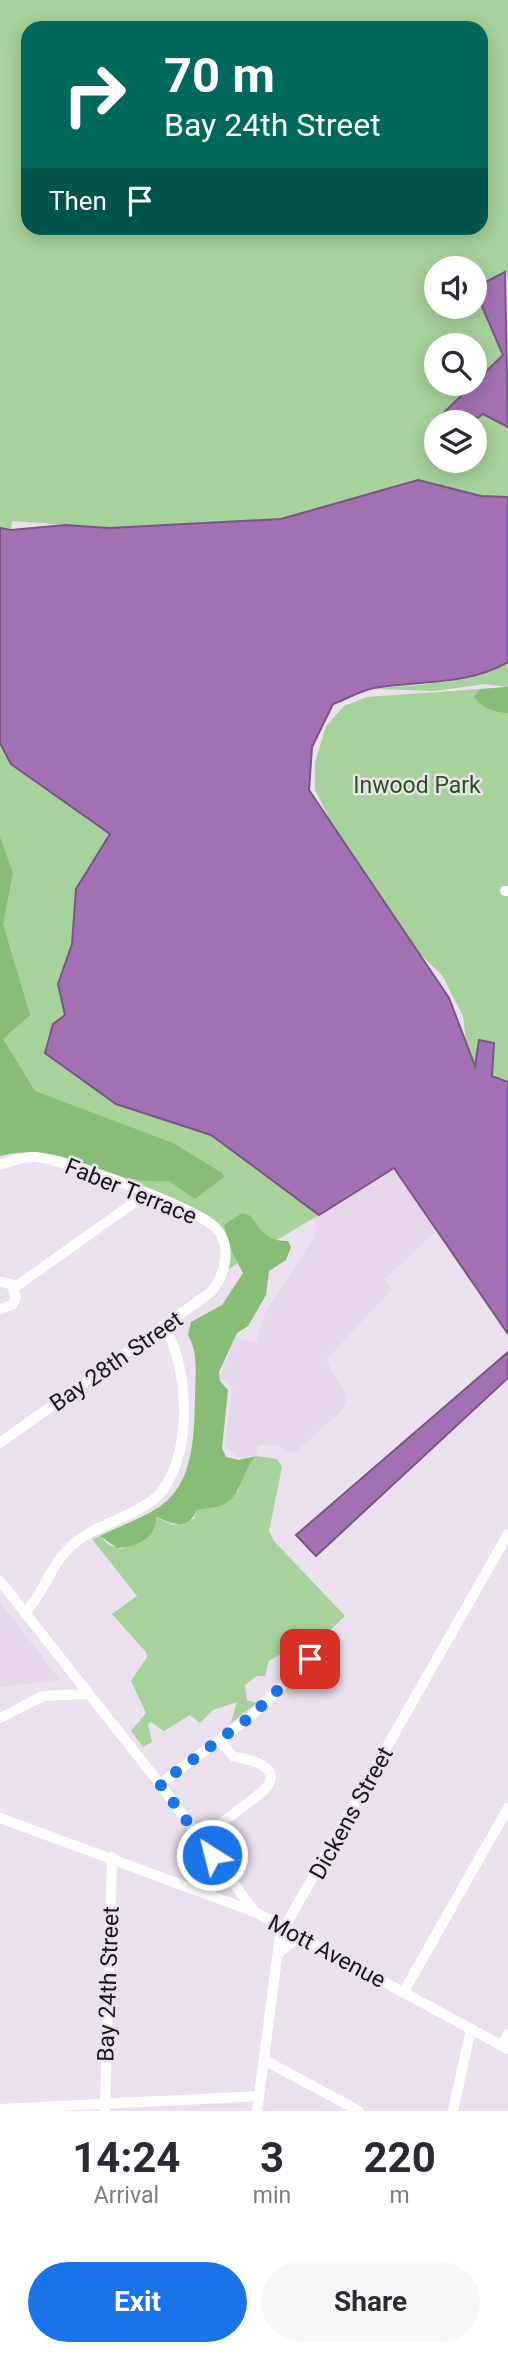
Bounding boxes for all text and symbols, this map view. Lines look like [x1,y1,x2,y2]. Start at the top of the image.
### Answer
text: 70 m [164,47,275,104]
icon: right [49,49,140,140]
text: Bay 24th Street [164,106,381,144]
icon: arrive [121,182,159,220]
text: Then [49,186,107,216]
map controls [424,256,487,473]
button: sound [424,256,487,319]
button: search [424,333,487,396]
button: layers [424,410,487,473]
park label: Inwood Park [353,772,481,799]
street label: Faber Terrace [61,1153,201,1230]
street label: Bay 28th Street [45,1306,188,1417]
pin [280,1629,340,1689]
icon: arrive [291,1640,329,1678]
street label: Dickens Street [304,1742,399,1884]
position arrow [175,1818,249,1892]
street label: Bay 24th Street [92,1906,125,2062]
street label: Mott Avenue [263,1909,390,1994]
text: 14:24 [72,2133,180,2182]
text: 3 [260,2133,284,2182]
text: 220 [363,2133,436,2182]
text: Arrival [94,2182,159,2209]
text: min [253,2182,291,2209]
text: m [390,2182,410,2209]
button: Exit [28,2262,247,2342]
button: Share [261,2262,480,2342]

